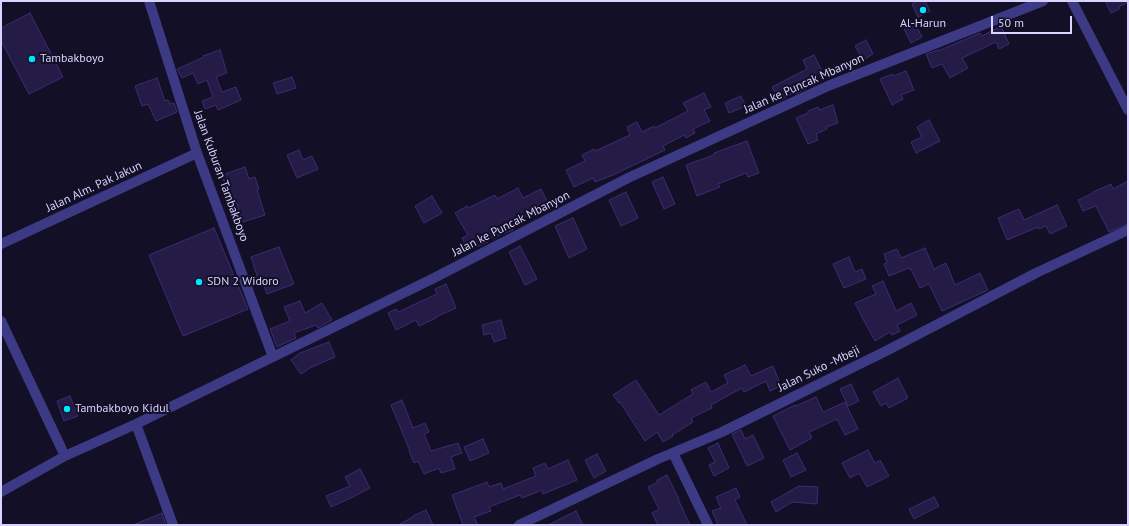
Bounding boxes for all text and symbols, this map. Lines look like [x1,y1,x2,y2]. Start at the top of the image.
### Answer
marker: Al-Harun [918,5,928,15]
scale bar [993,8,1074,34]
text: 50 m [998,15,1024,30]
place label: Al-Harun [900,17,946,31]
street label: Jalan ke Puncak Mbanyon [742,51,866,117]
place label: Tambakboyo [40,52,104,66]
marker: Tambakboyo [27,54,37,64]
street label: Jalan Kuburan Tambakboyo [190,108,252,244]
street label: Jalan Alm. Pak Jakun [44,158,144,216]
street label: Jalan ke Puncak Mbanyon [450,188,572,260]
place label: SDN 2 Widoro [207,275,279,289]
marker: SDN 2 Widoro [194,277,204,287]
street label: Jalan Suko -Mbeji [776,343,862,395]
place label: Tambakboyo Kidul [75,402,169,416]
marker: Tambakboyo Kidul [62,404,72,414]

